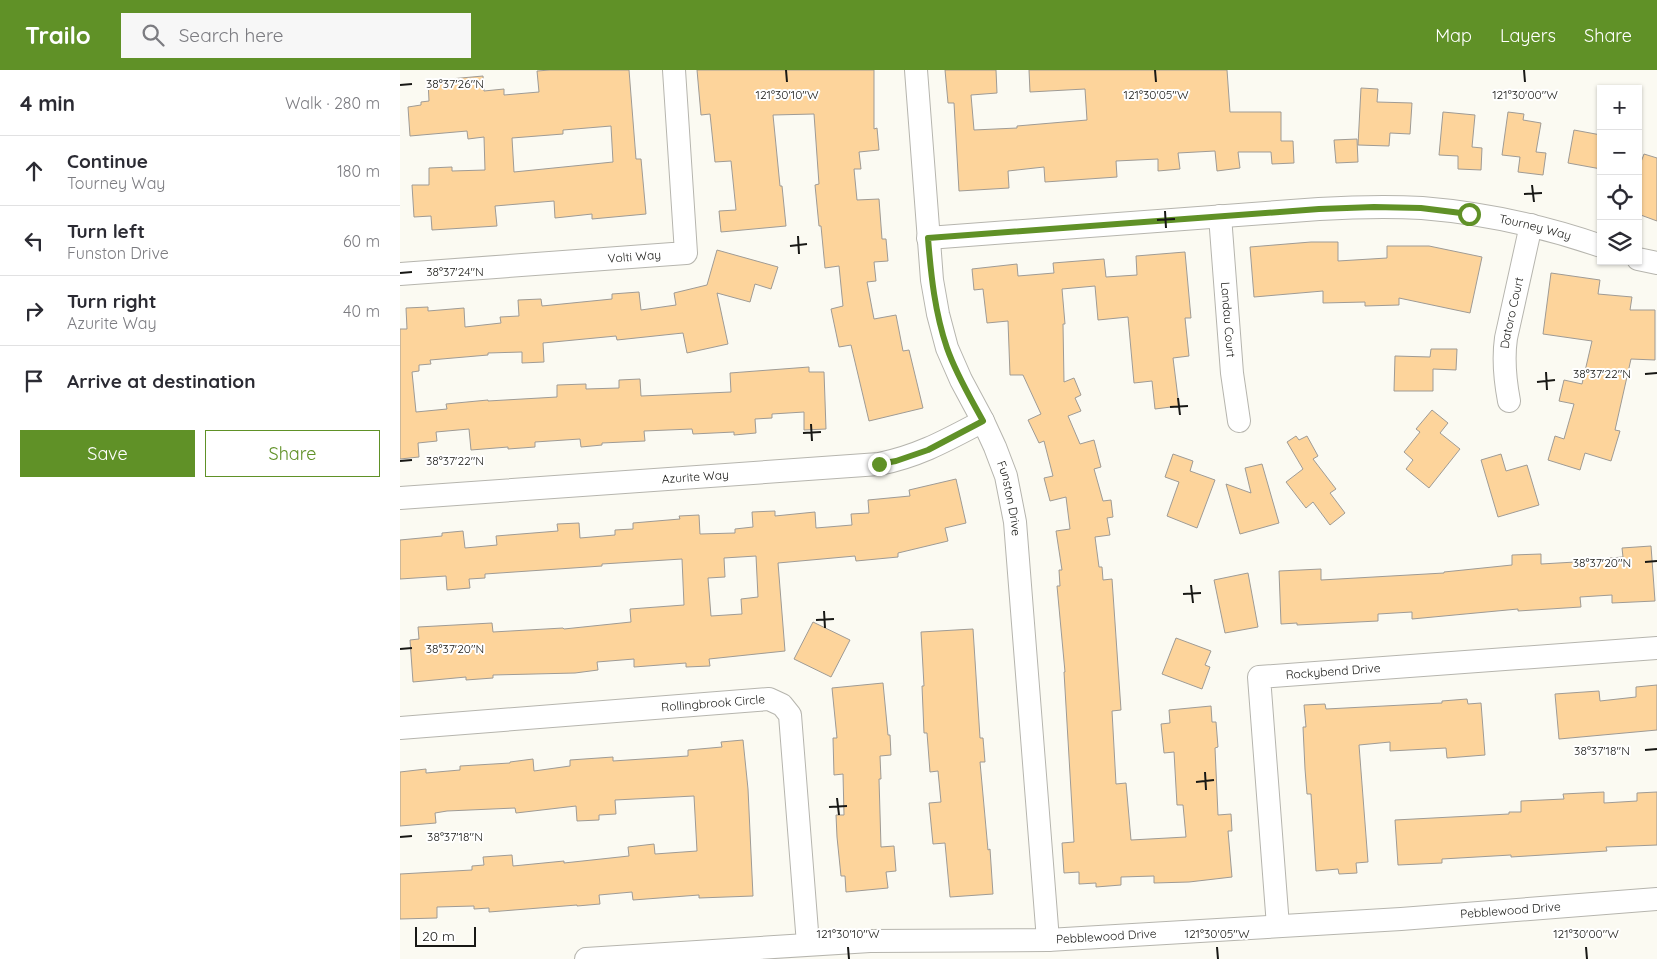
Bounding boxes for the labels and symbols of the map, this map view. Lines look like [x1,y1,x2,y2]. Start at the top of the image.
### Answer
text: 38°37'26"N [426,76,484,91]
text: 121°30'10"W [755,87,819,102]
text: 121°30'05"W [1123,87,1189,102]
text: 121°30'00"W [1492,87,1558,102]
route start [1458,203,1481,226]
street label: Tourney Way [1498,211,1573,243]
street label: Volti Way [607,247,661,266]
text: 38°37'24"N [426,264,484,279]
street label: Datoro Court [1497,276,1526,349]
street label: Landau Court [1218,281,1239,358]
text: 38°37'22"N [1573,366,1631,381]
text: 38°37'22"N [426,453,484,468]
route end [868,453,891,476]
street label: Funston Drive [994,459,1024,537]
street label: Azurite Way [661,467,729,486]
text: 38°37'20"N [1573,555,1631,570]
text: 38°37'20"N [426,641,484,656]
street label: Rockybend Drive [1285,660,1381,682]
street label: Rollingbrook Circle [661,691,766,714]
text: 38°37'18"N [1574,743,1630,758]
text: 38°37'18"N [427,829,483,844]
street label: Pebblewood Drive [1460,899,1561,921]
scale bar [415,924,476,947]
text: 121°30'10"W [816,926,880,941]
street label: Pebblewood Drive [1056,926,1157,947]
text: 121°30'05"W [1184,926,1250,941]
text: 121°30'00"W [1553,926,1619,941]

